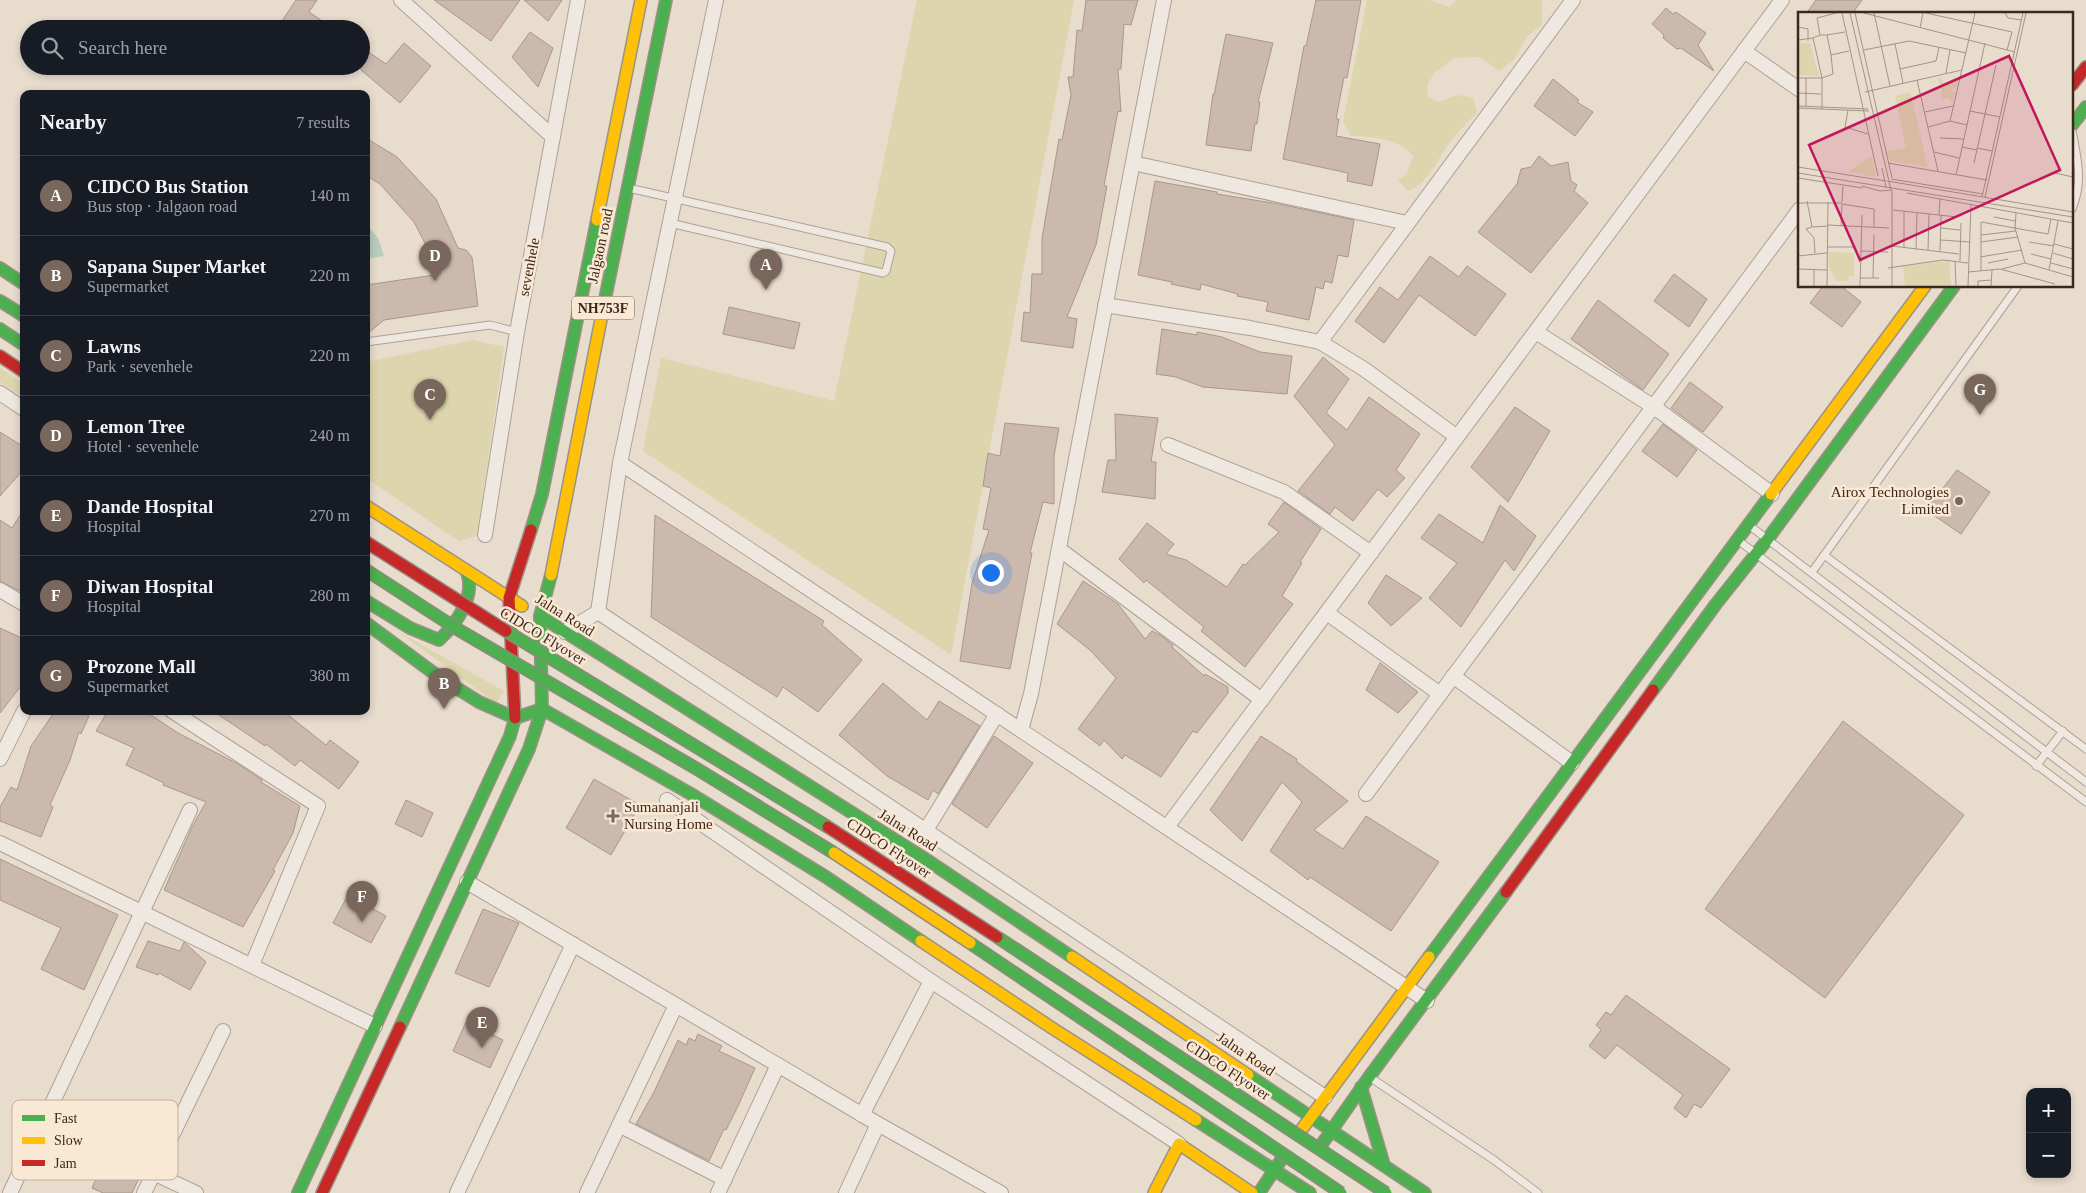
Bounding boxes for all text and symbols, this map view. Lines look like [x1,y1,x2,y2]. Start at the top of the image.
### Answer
inset map [1798,12,2074,288]
search box [20,20,370,75]
icon: search [38,34,66,62]
text: Search here [78,37,167,58]
text: Nearby [40,110,107,134]
text: 7 results [296,114,350,131]
text: CIDCO Bus Station [87,176,249,197]
text: A [50,187,62,204]
text: 140 m [310,187,350,204]
text: Bus stop · Jalgaon road [87,198,237,215]
street label: Jalgaon road [584,207,616,285]
street label: sevenhele [516,236,543,298]
pin: D [419,240,451,281]
pin: A [750,249,782,290]
text: Sapana Super Market [87,256,266,277]
text: B [51,267,61,284]
text: 220 m [310,267,350,284]
text: Supermarket [87,278,169,295]
road number: NH753F [572,296,634,320]
text: Lawns [87,336,141,357]
text: C [50,347,62,364]
text: 220 m [310,347,350,364]
text: Park · sevenhele [87,358,193,375]
pin: G [1964,374,1996,415]
pin: C [414,379,446,420]
text: Lemon Tree [87,416,185,437]
text: D [50,427,62,444]
text: 240 m [310,427,350,444]
text: Hotel · sevenhele [87,438,199,455]
place label: Airox Technologies Limited [1831,484,1949,517]
marker: Airox Technologies Limited [1953,495,1965,507]
text: Dande Hospital [87,496,213,517]
text: E [51,507,61,524]
text: 270 m [310,507,350,524]
text: Hospital [87,518,141,535]
your location [978,560,1004,586]
text: Diwan Hospital [87,576,213,597]
text: F [51,587,61,604]
text: 280 m [310,587,350,604]
street label: Jalna Road [533,591,598,640]
text: Hospital [87,598,141,615]
street label: CIDCO Flyover [497,604,589,668]
text: Prozone Mall [87,656,196,677]
text: G [50,667,62,684]
text: 380 m [310,667,350,684]
pin: B [428,668,460,709]
text: Supermarket [87,678,169,695]
place label: Sumananjali Nursing Home [624,799,713,832]
street label: Jalna Road [876,806,941,855]
marker: Sumananjali Nursing Home [606,809,620,823]
street label: CIDCO Flyover [844,815,934,881]
pin: F [346,881,378,922]
pin: E [466,1007,498,1048]
street label: Jalna Road [1214,1029,1278,1079]
street label: CIDCO Flyover [1183,1037,1273,1103]
map controls [2026,1088,2071,1178]
button: + [2026,1088,2071,1133]
legend [12,1100,178,1180]
text: Fast [54,1111,77,1126]
text: Slow [54,1133,84,1148]
button: − [2026,1133,2071,1178]
text: Jam [54,1156,77,1171]

